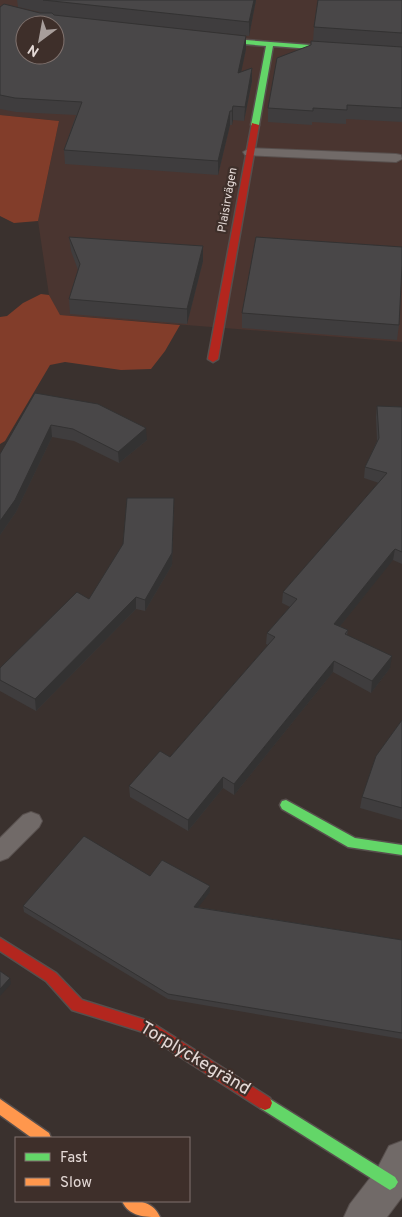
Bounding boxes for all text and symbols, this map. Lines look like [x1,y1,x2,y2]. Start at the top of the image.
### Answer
north arrow [15,15,65,65]
text: N [25,40,43,60]
street label: Plaisirvägen [214,166,242,234]
street label: Torplyckegränd [136,1017,254,1101]
legend [15,1137,190,1202]
text: Fast [60,1149,88,1168]
text: Slow [60,1174,92,1193]

